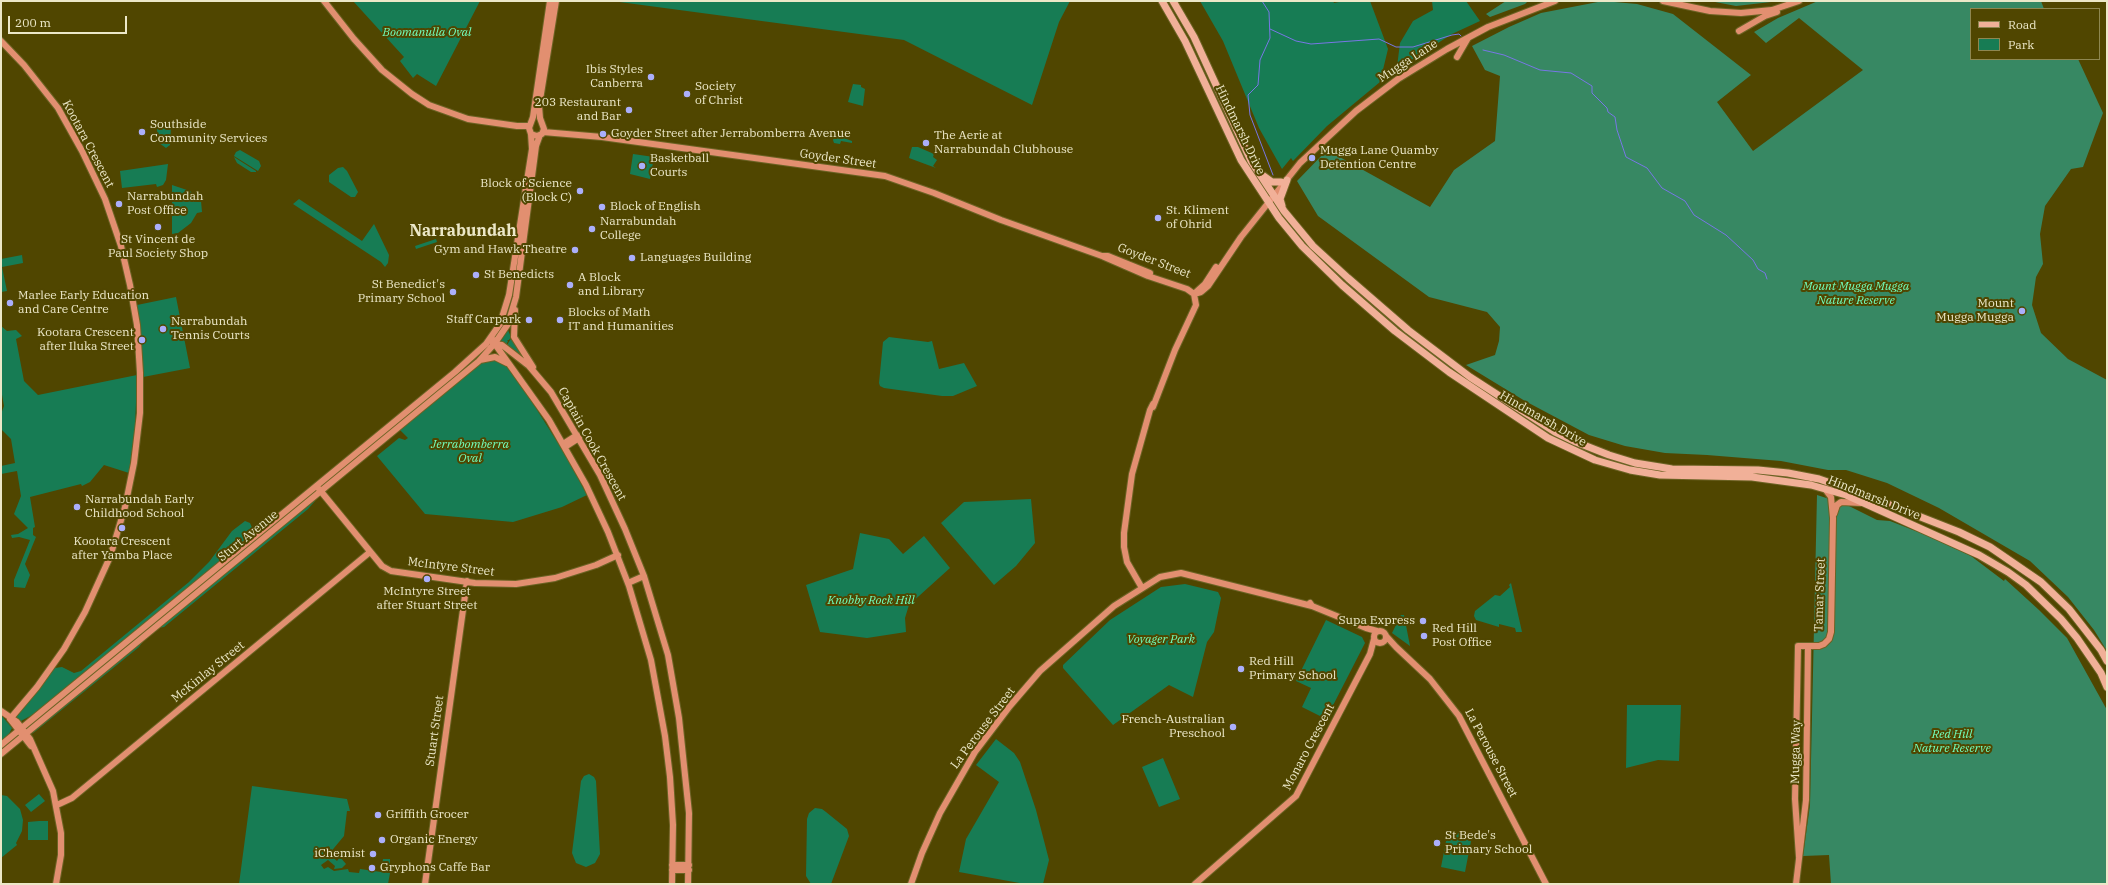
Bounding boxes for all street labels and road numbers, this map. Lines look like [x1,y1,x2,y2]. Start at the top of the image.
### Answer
street label: Mugga Lane [1376,36,1440,86]
street label: Hindmarsh Drive [1212,83,1268,177]
street label: Kootara Crescent [59,98,117,190]
street label: Goyder Street [799,146,877,172]
street label: Goyder Street [1115,240,1193,282]
street label: Captain Cook Crescent [555,385,629,503]
street label: Hindmarsh Drive [1497,388,1589,450]
street label: Hindmarsh Drive [1826,473,1922,523]
street label: Sturt Avenue [215,507,281,565]
street label: McIntyre Street [407,555,495,579]
street label: Tamar Street [1812,558,1828,632]
street label: McKinlay Street [169,638,247,706]
street label: La Perouse Street [948,684,1018,772]
street label: Stuart Street [423,695,447,767]
street label: Monaro Crescent [1280,701,1338,793]
street label: La Perouse Street [1462,706,1520,800]
street label: Mugga Way [1788,720,1804,784]

